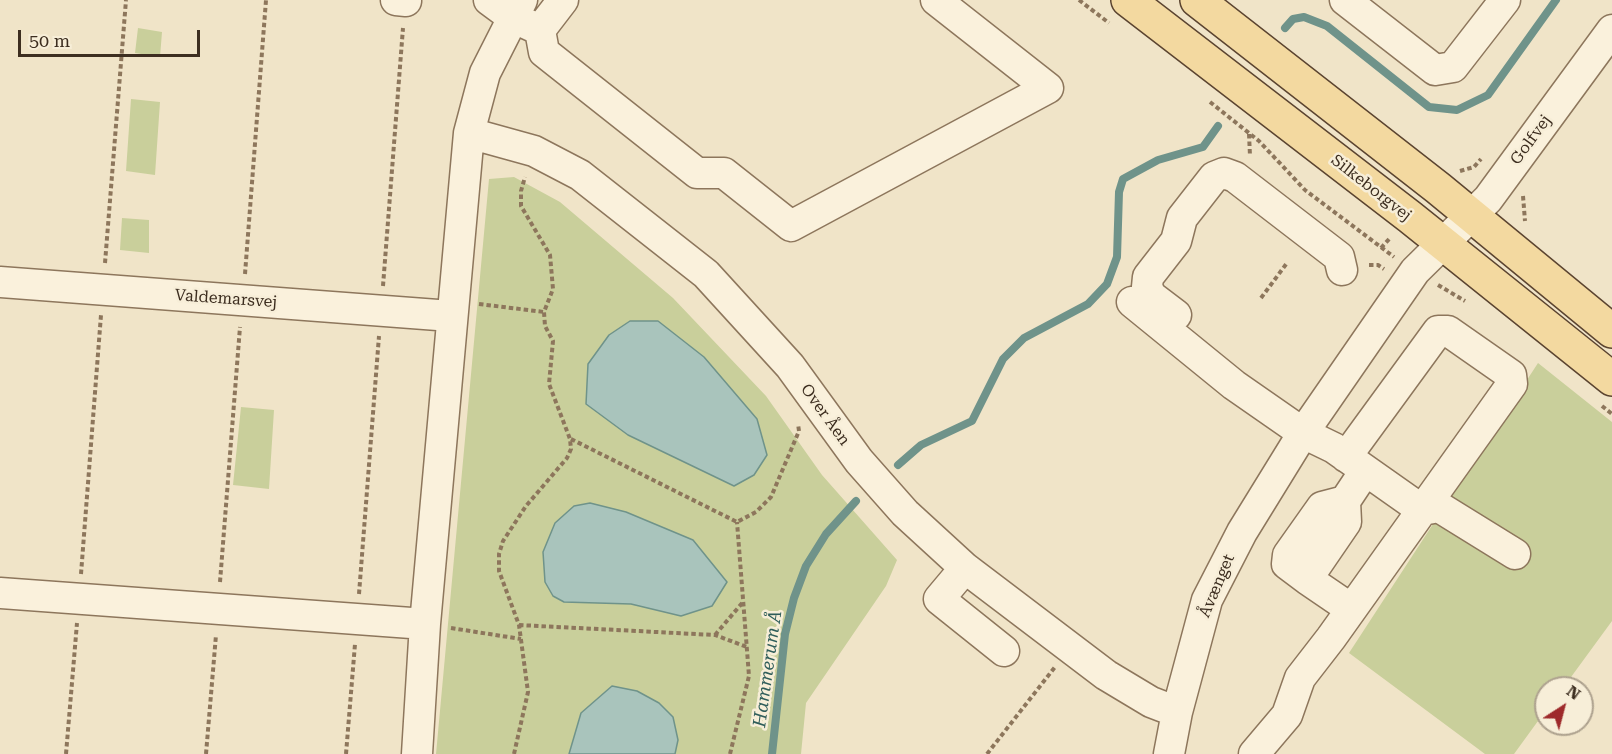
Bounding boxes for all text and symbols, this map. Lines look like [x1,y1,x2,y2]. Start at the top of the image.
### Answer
scale bar [21,18,202,56]
text: 50 m [29,30,70,51]
street label: Golfvej [1507,111,1555,169]
street label: Silkeborgvej [1327,151,1415,225]
street label: Valdemarsvej [174,286,278,312]
street label: Over Åen [796,380,854,450]
street label: Åvænget [1195,551,1239,621]
water label: Hammerum Å [749,609,787,729]
north arrow [1534,676,1594,736]
text: N [1563,681,1584,704]

